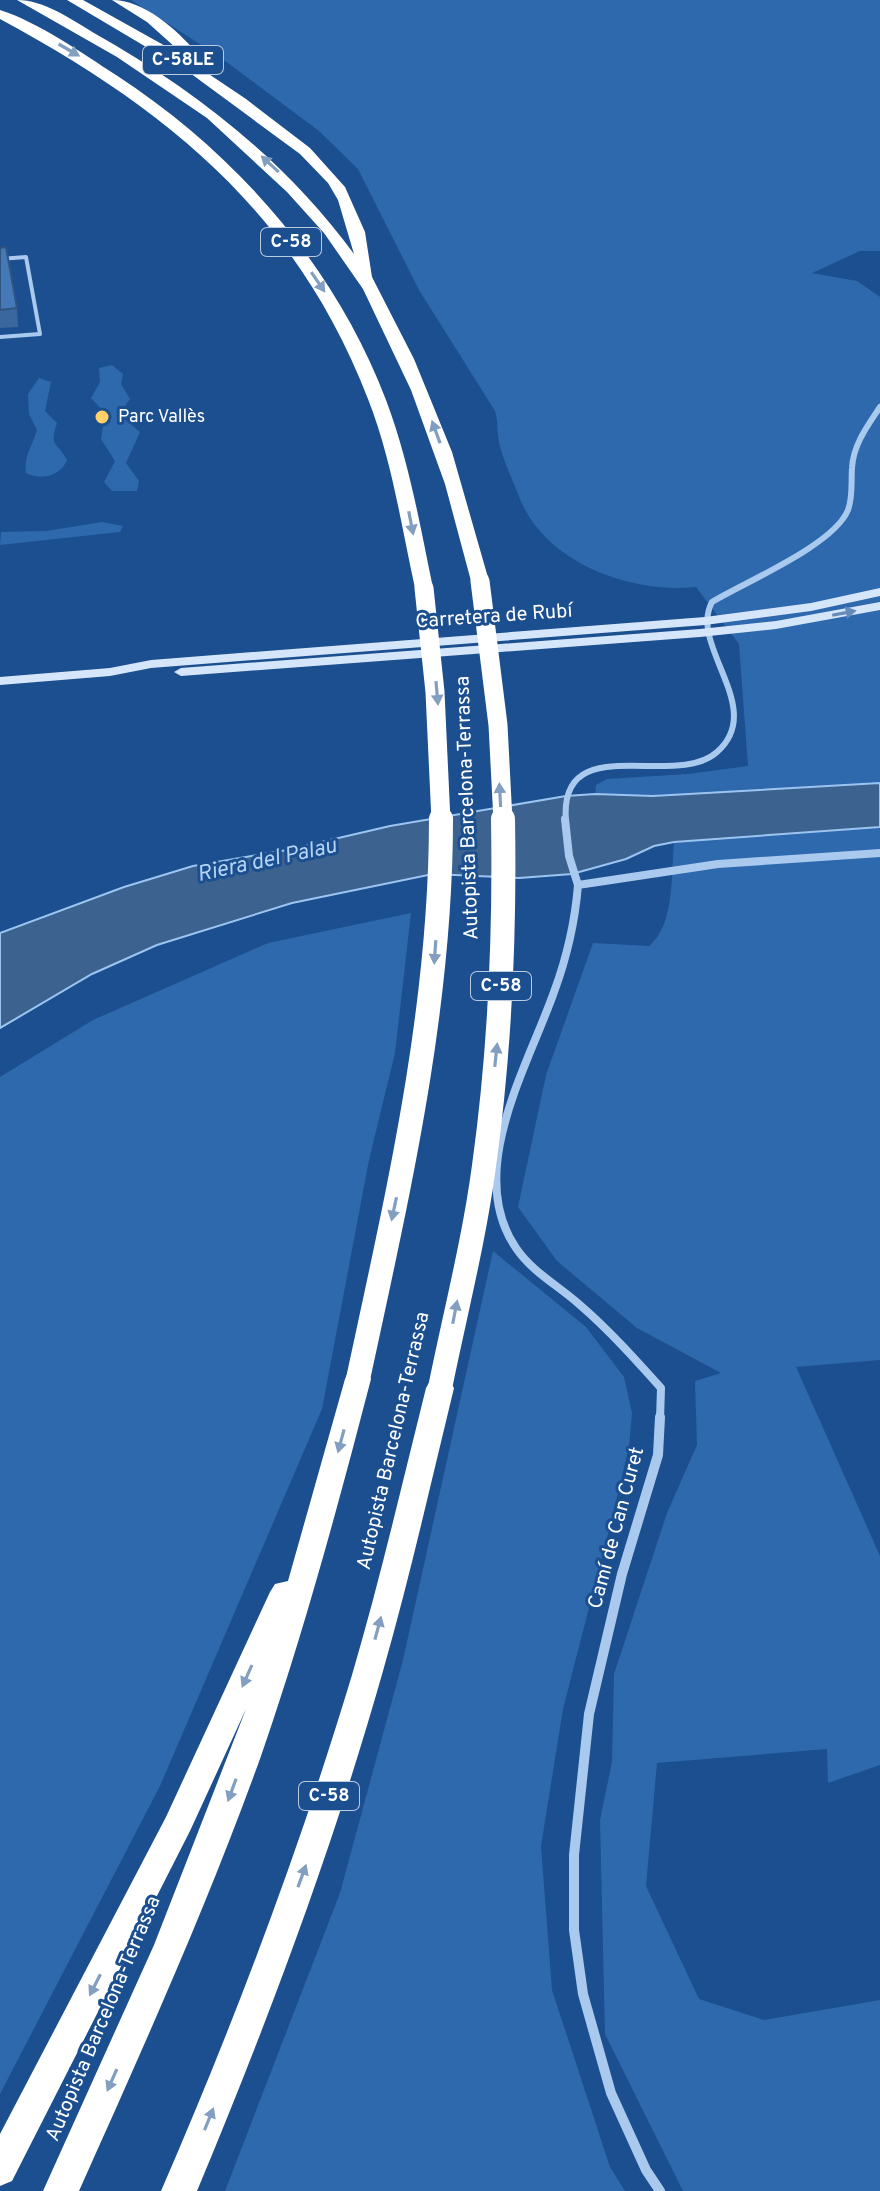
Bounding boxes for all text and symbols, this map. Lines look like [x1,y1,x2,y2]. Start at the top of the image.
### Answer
one-way arrow [58,43,80,57]
road number: C-58LE [143,46,223,74]
one-way arrow [261,156,280,174]
road number: C-58 [261,228,321,256]
one-way arrow [310,272,325,293]
place label: Parc Vallès [118,406,205,429]
marker: Parc Vallès [93,408,111,426]
one-way arrow [429,420,441,444]
one-way arrow [405,511,417,536]
street label: Carretera de Rubí [415,598,575,635]
one-way arrow [831,607,856,619]
street label: Autopista Barcelona-Terrassa [450,676,486,940]
one-way arrow [430,681,443,706]
one-way arrow [494,782,507,807]
water label: Riera del Palau [195,833,340,889]
one-way arrow [428,940,441,965]
road number: C-58 [471,972,531,1000]
one-way arrow [489,1042,502,1067]
one-way arrow [387,1197,400,1222]
one-way arrow [450,1299,462,1324]
street label: Autopista Barcelona-Terrassa [352,1309,436,1573]
one-way arrow [335,1428,347,1453]
street label: Camí de Can Curet [583,1444,651,1612]
one-way arrow [373,1615,385,1640]
one-way arrow [240,1664,254,1688]
one-way arrow [225,1778,238,1802]
road number: C-58 [299,1782,359,1810]
one-way arrow [296,1864,308,1888]
street label: Autopista Barcelona-Terrassa [40,1892,168,2146]
one-way arrow [89,1973,102,1996]
one-way arrow [105,2068,119,2092]
one-way arrow [203,2107,216,2131]

